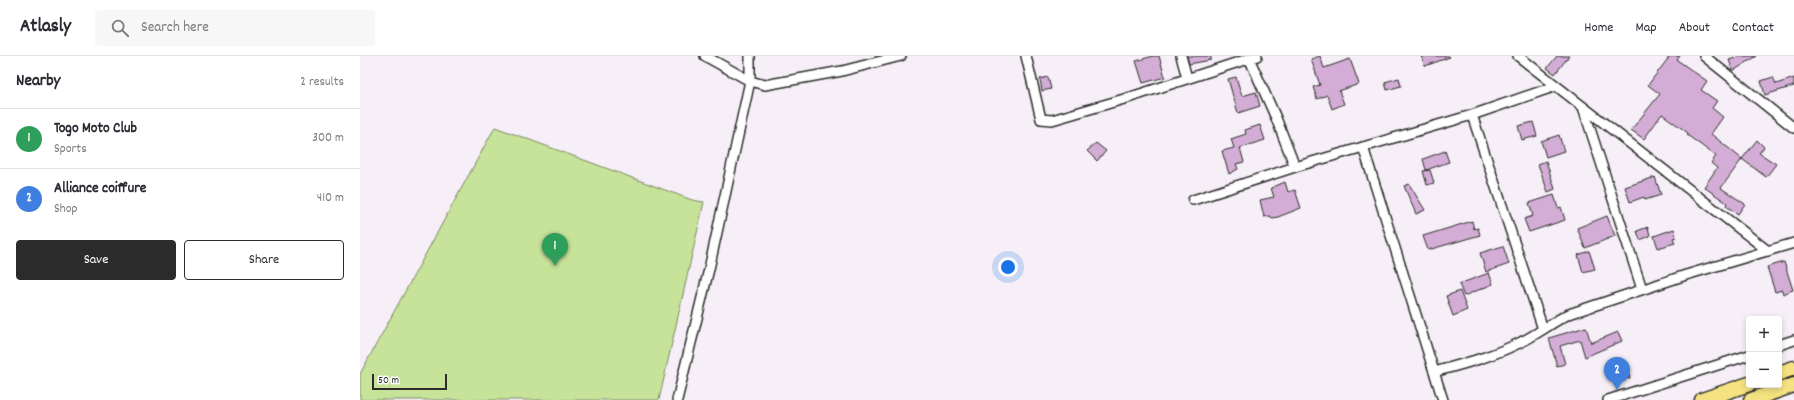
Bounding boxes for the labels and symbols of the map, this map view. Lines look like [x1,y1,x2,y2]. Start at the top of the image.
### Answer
pin: 1 [542,233,568,266]
your location [998,257,1018,277]
pin: 2 [1604,357,1630,390]
scale bar [372,372,447,391]

